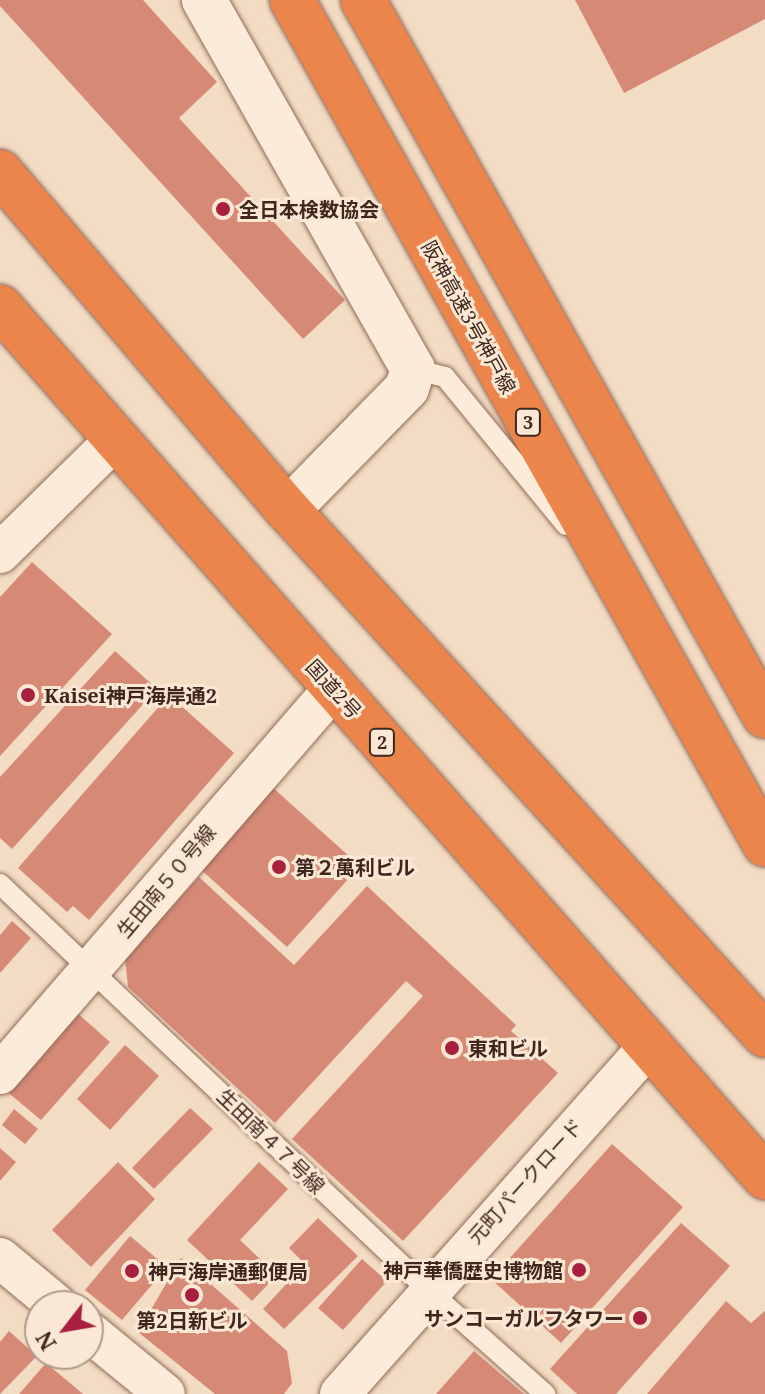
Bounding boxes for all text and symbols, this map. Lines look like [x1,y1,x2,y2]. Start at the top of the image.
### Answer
place label: 全日本検数協会 [239,197,379,221]
marker: 全日本検数協会 [214,200,232,218]
street label: 阪神高速3号神戸線 [417,236,521,398]
road number: 3 [514,408,542,436]
street label: 国道2号 [301,655,367,723]
place label: Kaisei神戸海岸通2 [44,683,217,707]
marker: Kaisei神戸海岸通2 [19,686,37,704]
road number: 2 [368,728,396,756]
street label: 生田南５０号線 [112,820,220,942]
place label: 第２萬利ビル [295,855,415,879]
marker: 第２萬利ビル [270,858,288,876]
place label: 東和ビル [468,1036,548,1060]
marker: 東和ビル [443,1039,461,1057]
street label: 生田南４７号線 [212,1084,330,1198]
street label: 元町パークロード [463,1114,587,1248]
place label: 神戸華僑歴史博物館 [383,1258,563,1282]
place label: 神戸海岸通郵便局 [148,1259,308,1283]
marker: 神戸華僑歴史博物館 [570,1261,588,1279]
marker: 神戸海岸通郵便局 [123,1262,141,1280]
marker: 第2日新ビル [183,1286,201,1304]
north arrow [24,1290,104,1370]
place label: サンコーガルフタワー [424,1306,624,1330]
place label: 第2日新ビル [136,1308,248,1332]
marker: サンコーガルフタワー [631,1309,649,1327]
text: N [28,1326,62,1356]

